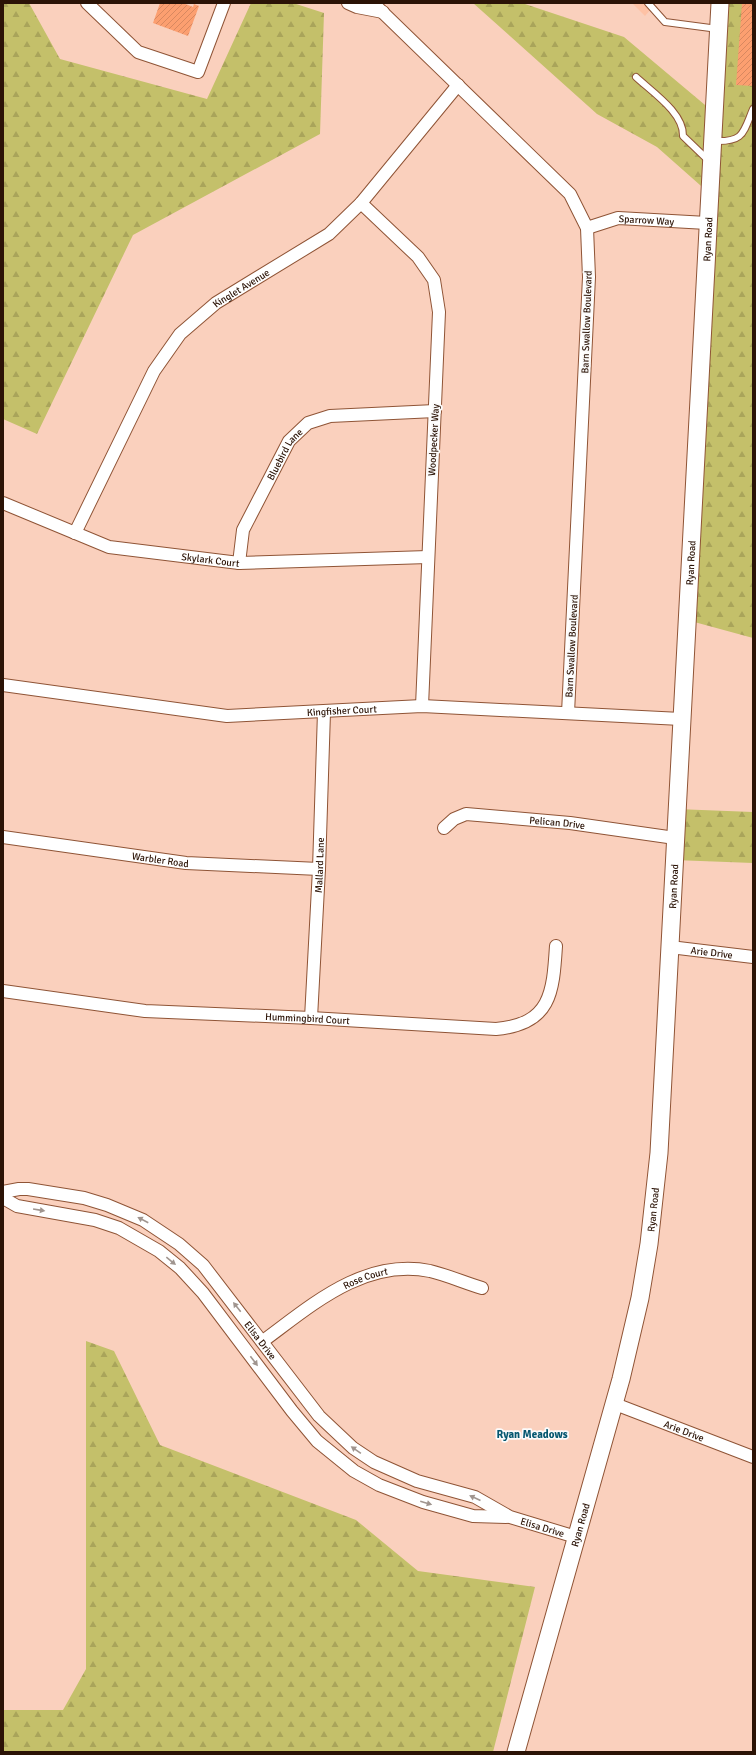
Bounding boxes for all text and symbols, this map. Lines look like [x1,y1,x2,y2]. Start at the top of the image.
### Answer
street label: Sparrow Way [618,213,675,228]
street label: Ryan Road [701,217,716,262]
street label: Kinglet Avenue [210,267,272,310]
street label: Barn Swallow Boulevard [579,270,595,374]
street label: Woodpecker Way [426,403,442,476]
street label: Bluebird Lane [265,426,306,482]
street label: Ryan Road [684,540,698,586]
street label: Skylark Court [181,551,240,570]
street label: Barn Swallow Boulevard [563,594,581,698]
street label: Kingfisher Court [306,703,378,719]
street label: Pelican Drive [529,815,586,832]
street label: Mallard Lane [313,837,327,893]
street label: Warbler Road [131,850,189,870]
street label: Ryan Road [667,864,681,909]
street label: Arie Drive [690,945,733,962]
street label: Hummingbird Court [265,1011,351,1027]
street label: Ryan Road [645,1187,662,1233]
one-way arrow [33,1207,46,1213]
one-way arrow [137,1217,149,1223]
one-way arrow [166,1257,177,1266]
street label: Rose Court [341,1266,389,1292]
one-way arrow [233,1302,241,1313]
street label: Elisa Drive [241,1319,279,1362]
one-way arrow [250,1356,258,1367]
street label: Arie Drive [662,1418,706,1445]
district label: Ryan Meadows [496,1428,568,1441]
one-way arrow [351,1446,361,1454]
one-way arrow [469,1495,481,1501]
one-way arrow [420,1500,432,1506]
street label: Ryan Road [569,1502,593,1548]
street label: Elisa Drive [519,1515,566,1540]

